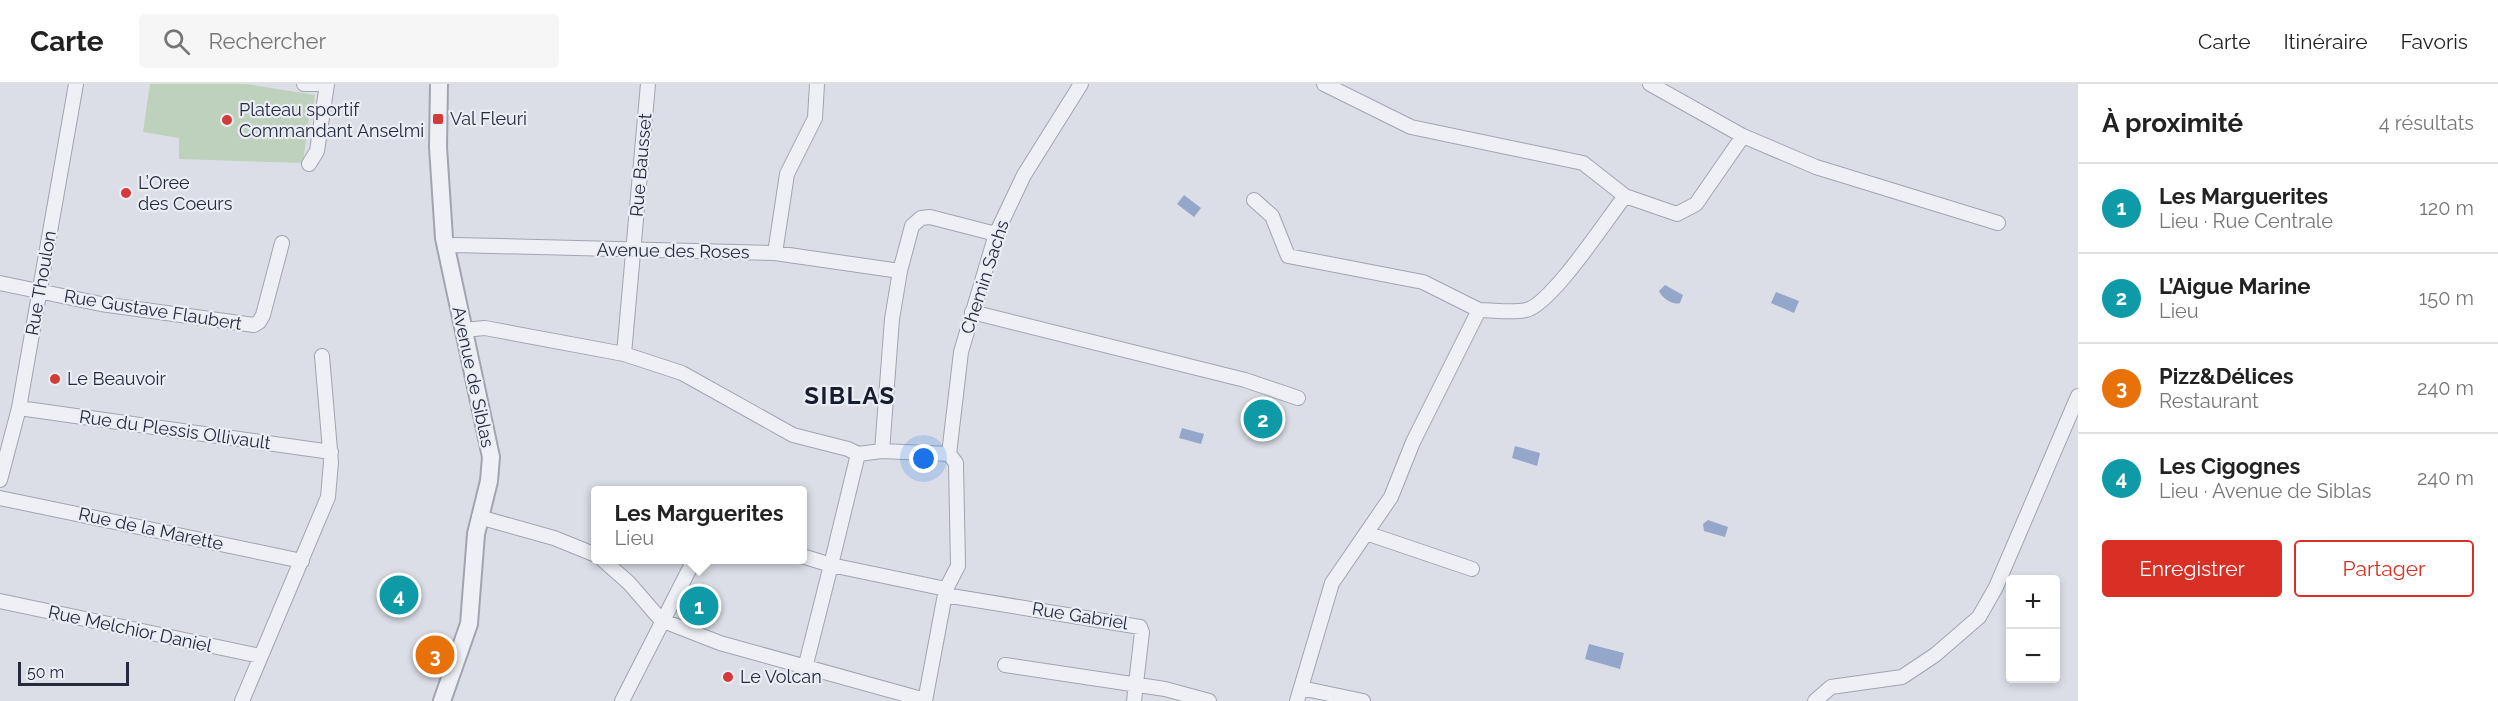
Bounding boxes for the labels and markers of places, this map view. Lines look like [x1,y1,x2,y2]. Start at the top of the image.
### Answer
place label: Plateau sportif Commandant Anselmi [239,99,424,141]
place label: Val Fleuri [450,108,527,129]
marker: Val Fleuri [431,112,445,126]
marker: Plateau sportif Commandant Anselmi [220,113,234,127]
place label: L’Oree des Coeurs [138,172,233,214]
marker: L’Oree des Coeurs [119,186,133,200]
place label: Le Beauvoir [67,368,166,389]
marker: Le Beauvoir [48,372,62,386]
pin: 2 [1244,396,1282,442]
pin: 4 [380,572,418,618]
pin: 1 [680,584,718,628]
pin: 3 [416,632,454,678]
place label: Le Volcan [740,666,822,687]
marker: Le Volcan [721,670,735,684]

